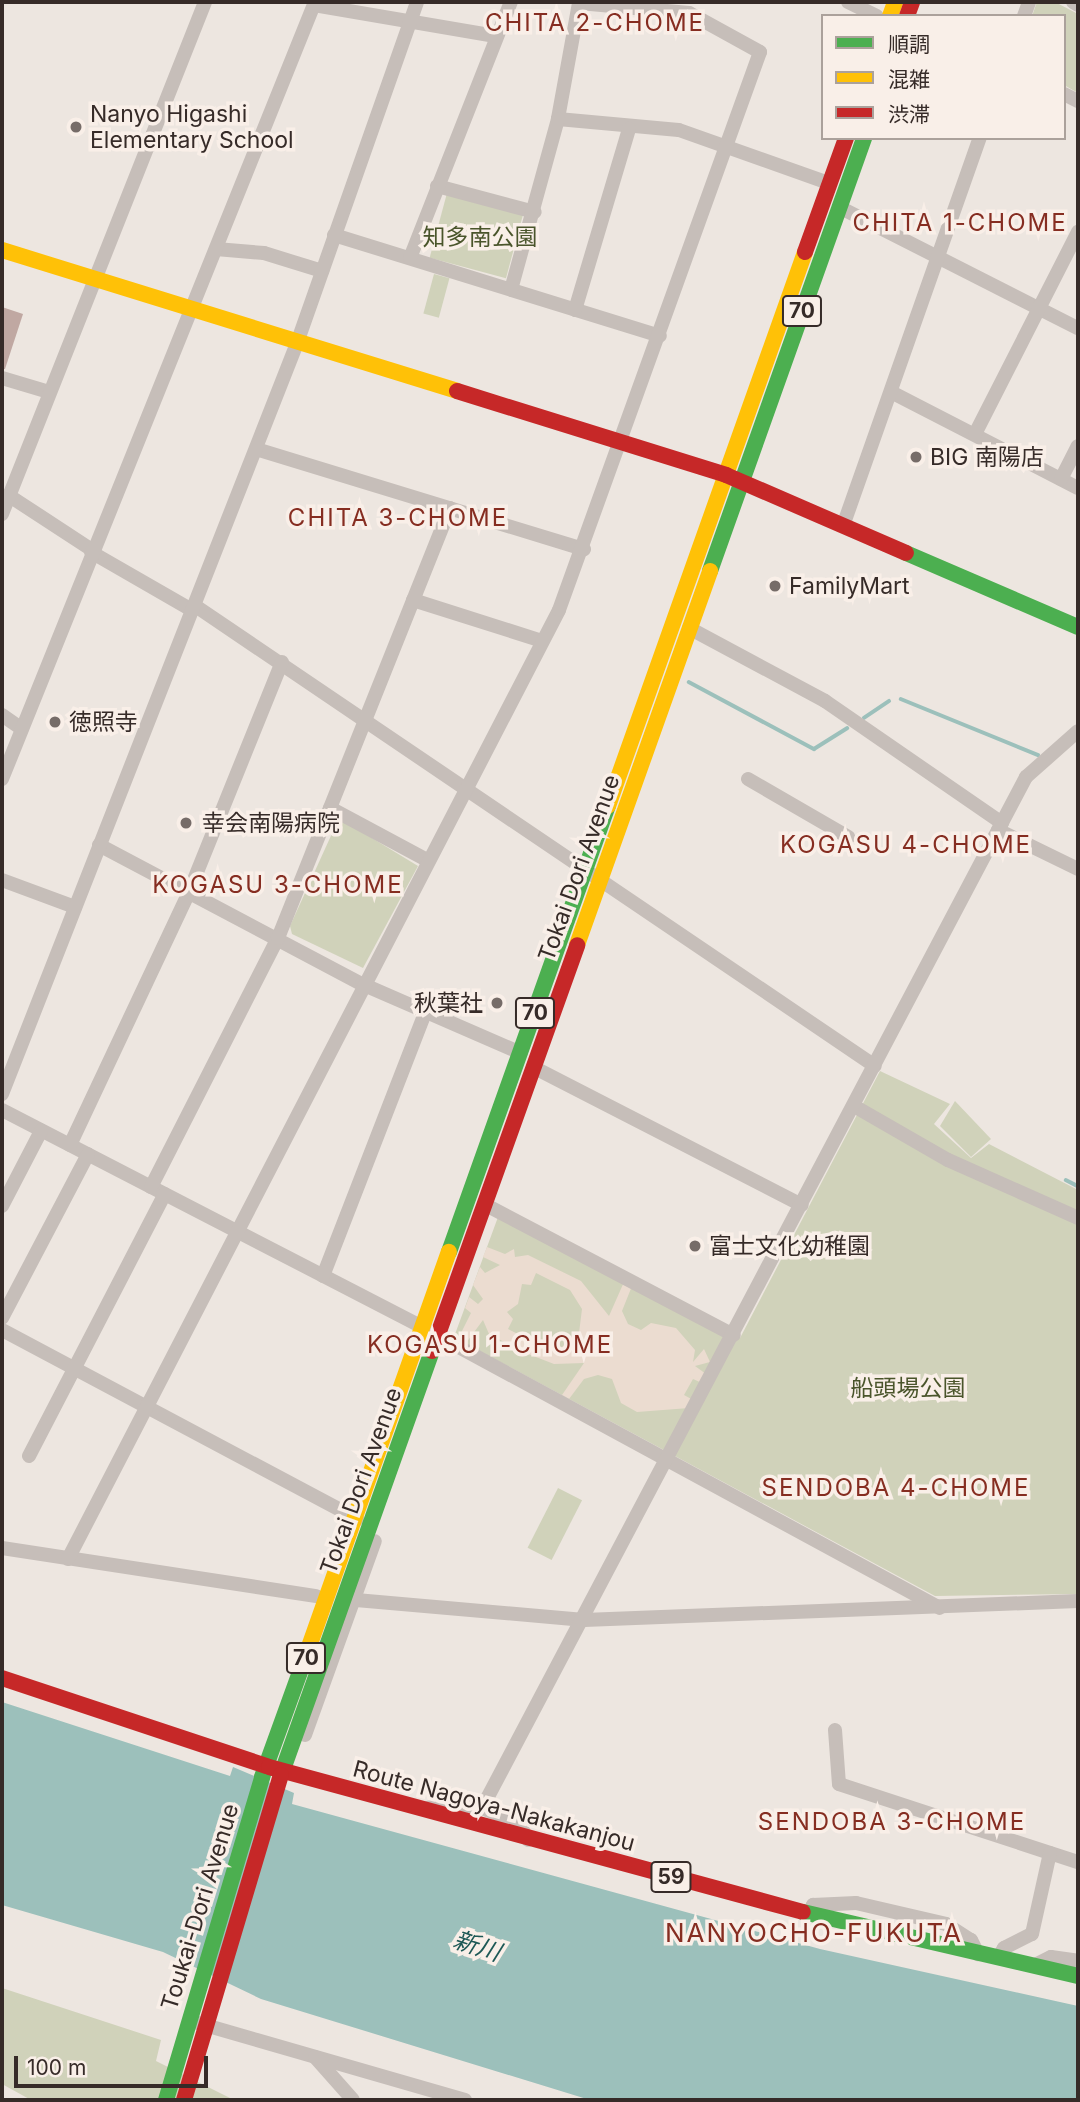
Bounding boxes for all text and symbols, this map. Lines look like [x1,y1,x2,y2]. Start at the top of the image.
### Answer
district label: CHITA 2-CHOME [487,9,703,37]
legend [821,14,1066,140]
text: 順調 [888,32,930,57]
text: 混雑 [888,67,930,92]
place label: Nanyo Higashi Elementary School [90,100,294,154]
text: 渋滞 [888,102,930,127]
marker: Nanyo Higashi Elementary School [68,119,84,135]
district label: CHITA 1-CHOME [854,209,1066,237]
park label: 知多南公園 [423,223,537,251]
road number: 70 [781,294,823,328]
place label: BIG 南陽店 [930,443,1044,471]
marker: BIG 南陽店 [908,449,924,465]
district label: CHITA 3-CHOME [289,504,507,532]
place label: FamilyMart [789,572,910,600]
marker: FamilyMart [767,578,783,594]
place label: 徳照寺 [69,708,138,736]
marker: 徳照寺 [47,714,63,730]
street label: Tokai Dori Avenue [532,771,626,965]
place label: 幸会南陽病院 [202,809,340,837]
marker: 幸会南陽病院 [176,813,196,833]
district label: KOGASU 4-CHOME [782,831,1030,859]
district label: KOGASU 3-CHOME [154,871,402,899]
place label: 秋葉社 [414,989,483,1017]
marker: 秋葉社 [489,995,505,1011]
road number: 70 [514,996,556,1030]
place label: 富士文化幼稚園 [709,1232,870,1260]
marker: 富士文化幼稚園 [687,1238,703,1254]
district label: KOGASU 1-CHOME [369,1331,611,1359]
park label: 船頭場公園 [851,1374,965,1402]
street label: Tokai Dori Avenue [314,1384,408,1578]
district label: SENDOBA 4-CHOME [763,1474,1029,1502]
road number: 70 [285,1640,327,1676]
street label: Route Nagoya-Nakakanjou [350,1755,638,1857]
street label: Toukai-Dori Avenue [155,1800,245,2014]
district label: SENDOBA 3-CHOME [760,1808,1024,1836]
road number: 59 [650,1860,692,1895]
district label: NANYOCHO-FUKUTA [667,1917,961,1949]
water label: 新川 [450,1925,504,1967]
scale bar [18,2042,212,2086]
text: 100 m [27,2055,86,2080]

